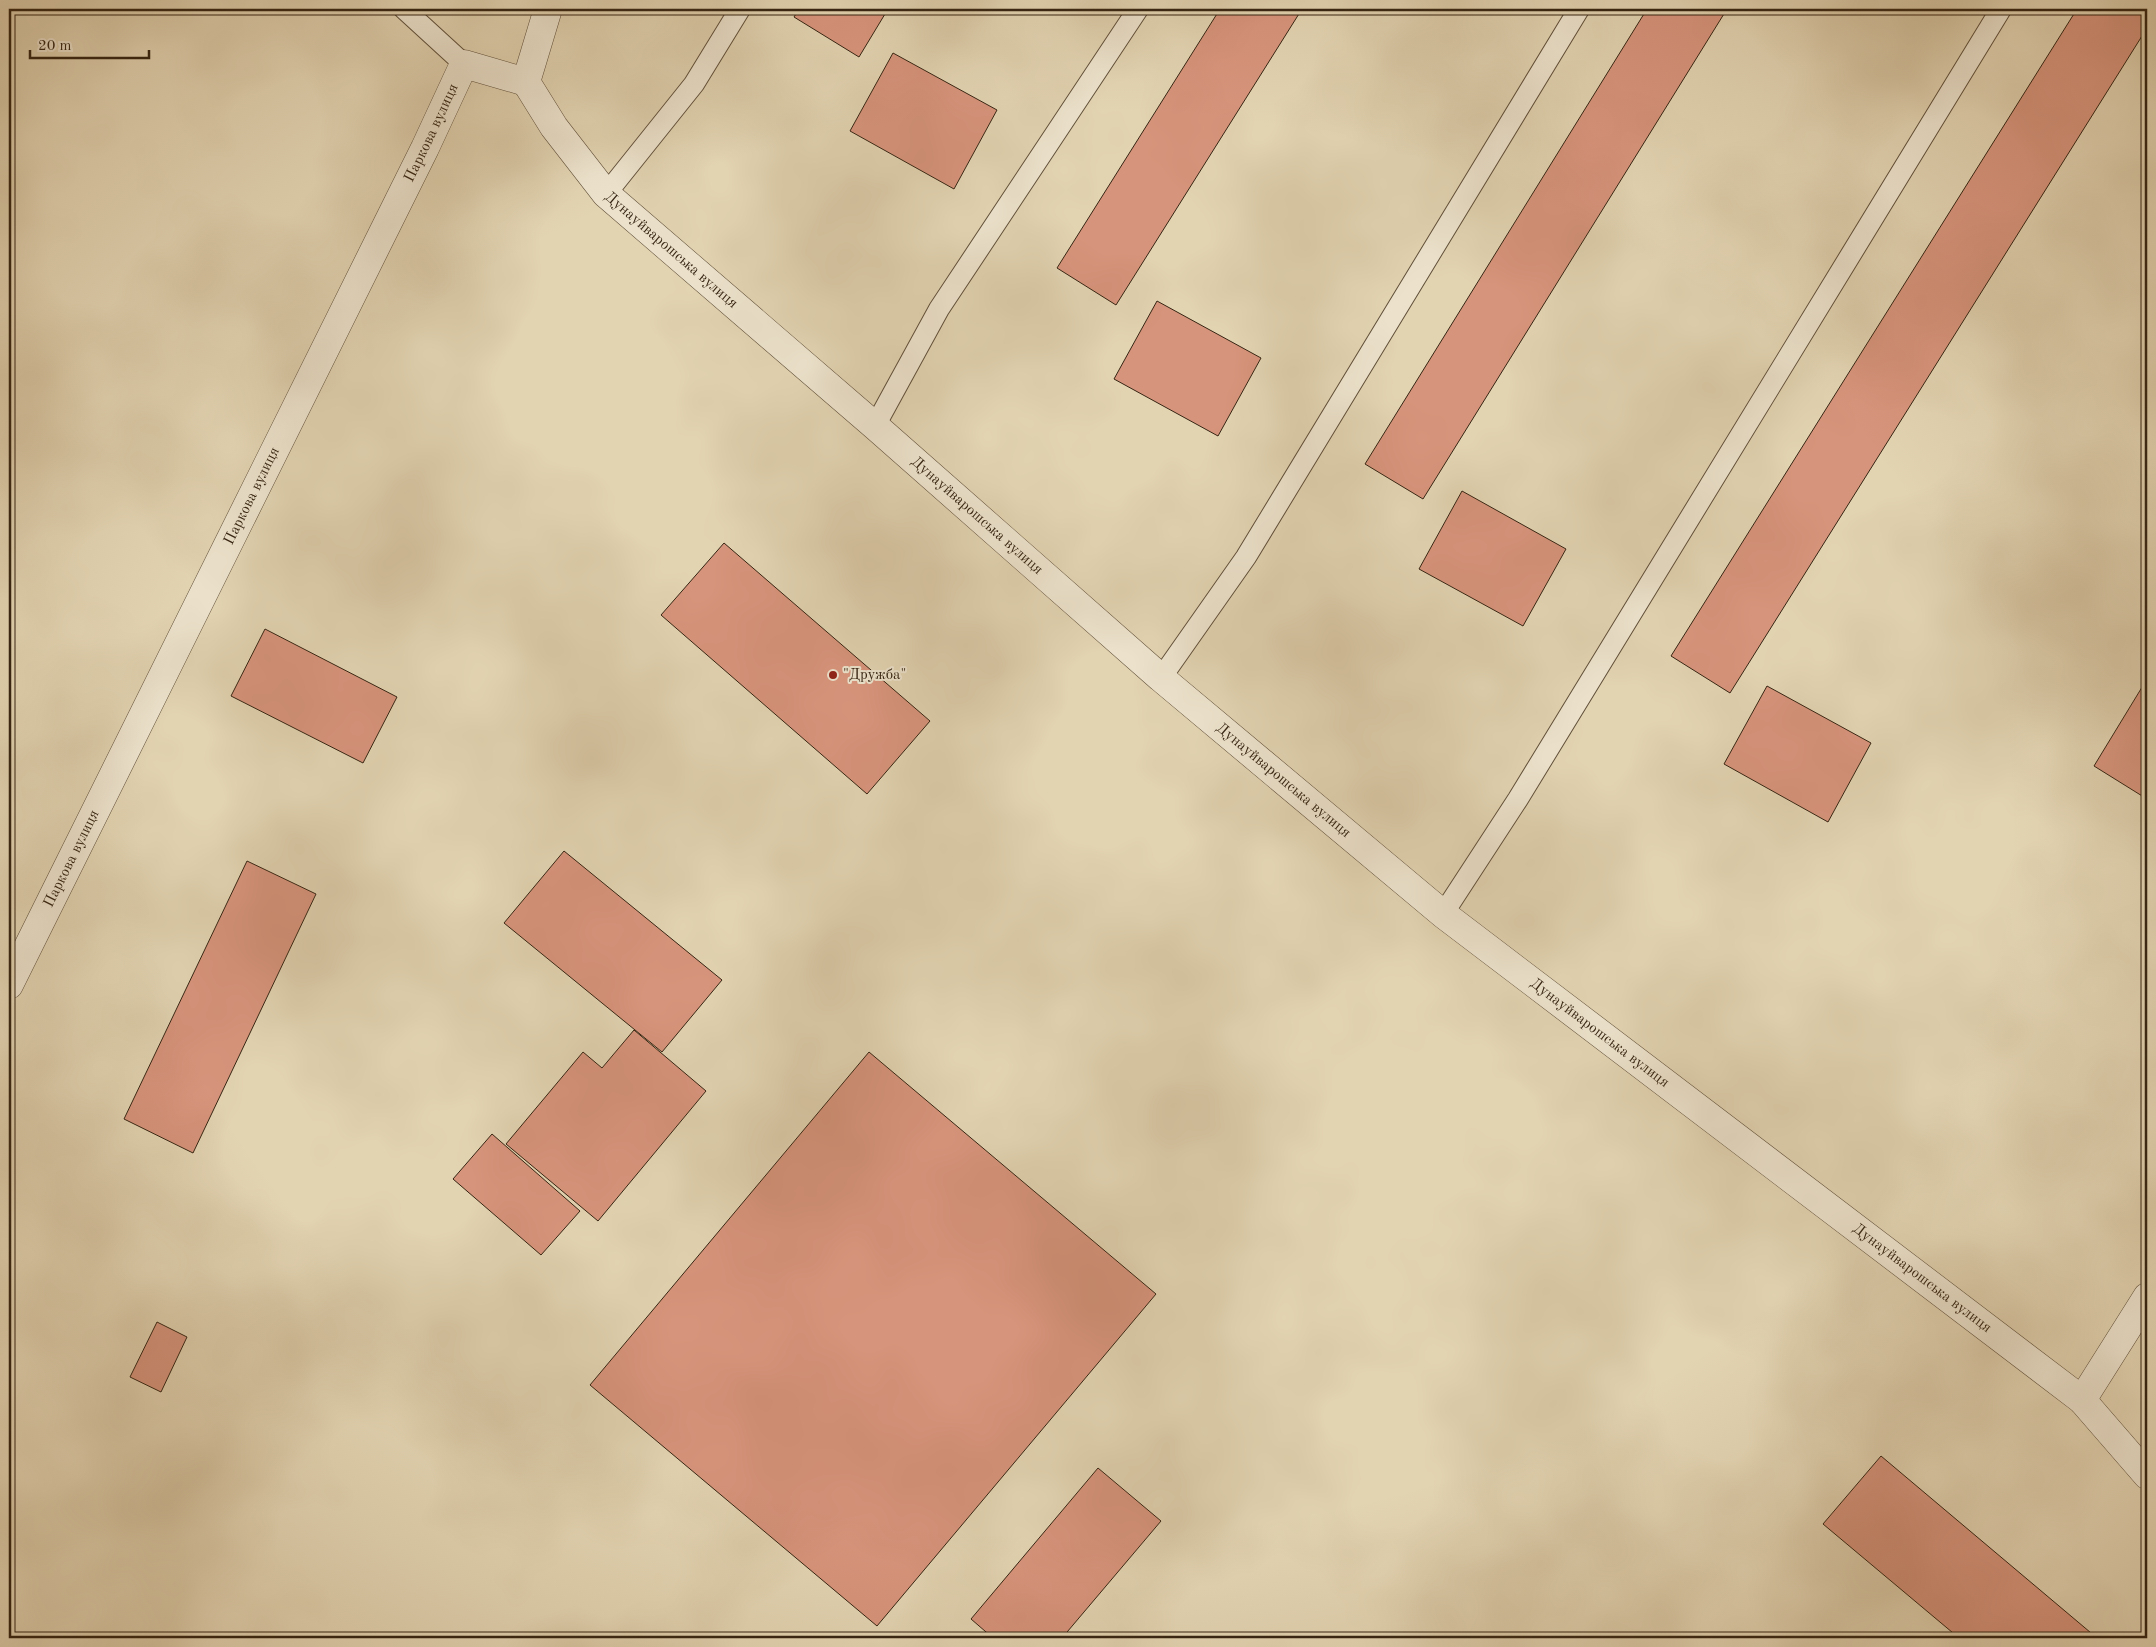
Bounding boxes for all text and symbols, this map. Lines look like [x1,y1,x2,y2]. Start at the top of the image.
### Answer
scale bar [30,28,149,60]
text: 20 m [38,39,72,54]
street label: Паркова вулиця [402,81,461,185]
street label: Дунауйварошська вулиця [602,189,740,311]
street label: Паркова вулиця [222,445,283,547]
street label: Дунауйварошська вулиця [908,454,1046,578]
place label: "Дружба" [843,668,906,683]
marker: "Дружба" [827,669,839,681]
street label: Дунауйварошська вулиця [1213,720,1353,841]
street label: Паркова вулиця [41,807,102,910]
street label: Дунауйварошська вулиця [1527,976,1672,1091]
street label: Дунауйварошська вулиця [1850,1221,1994,1336]

